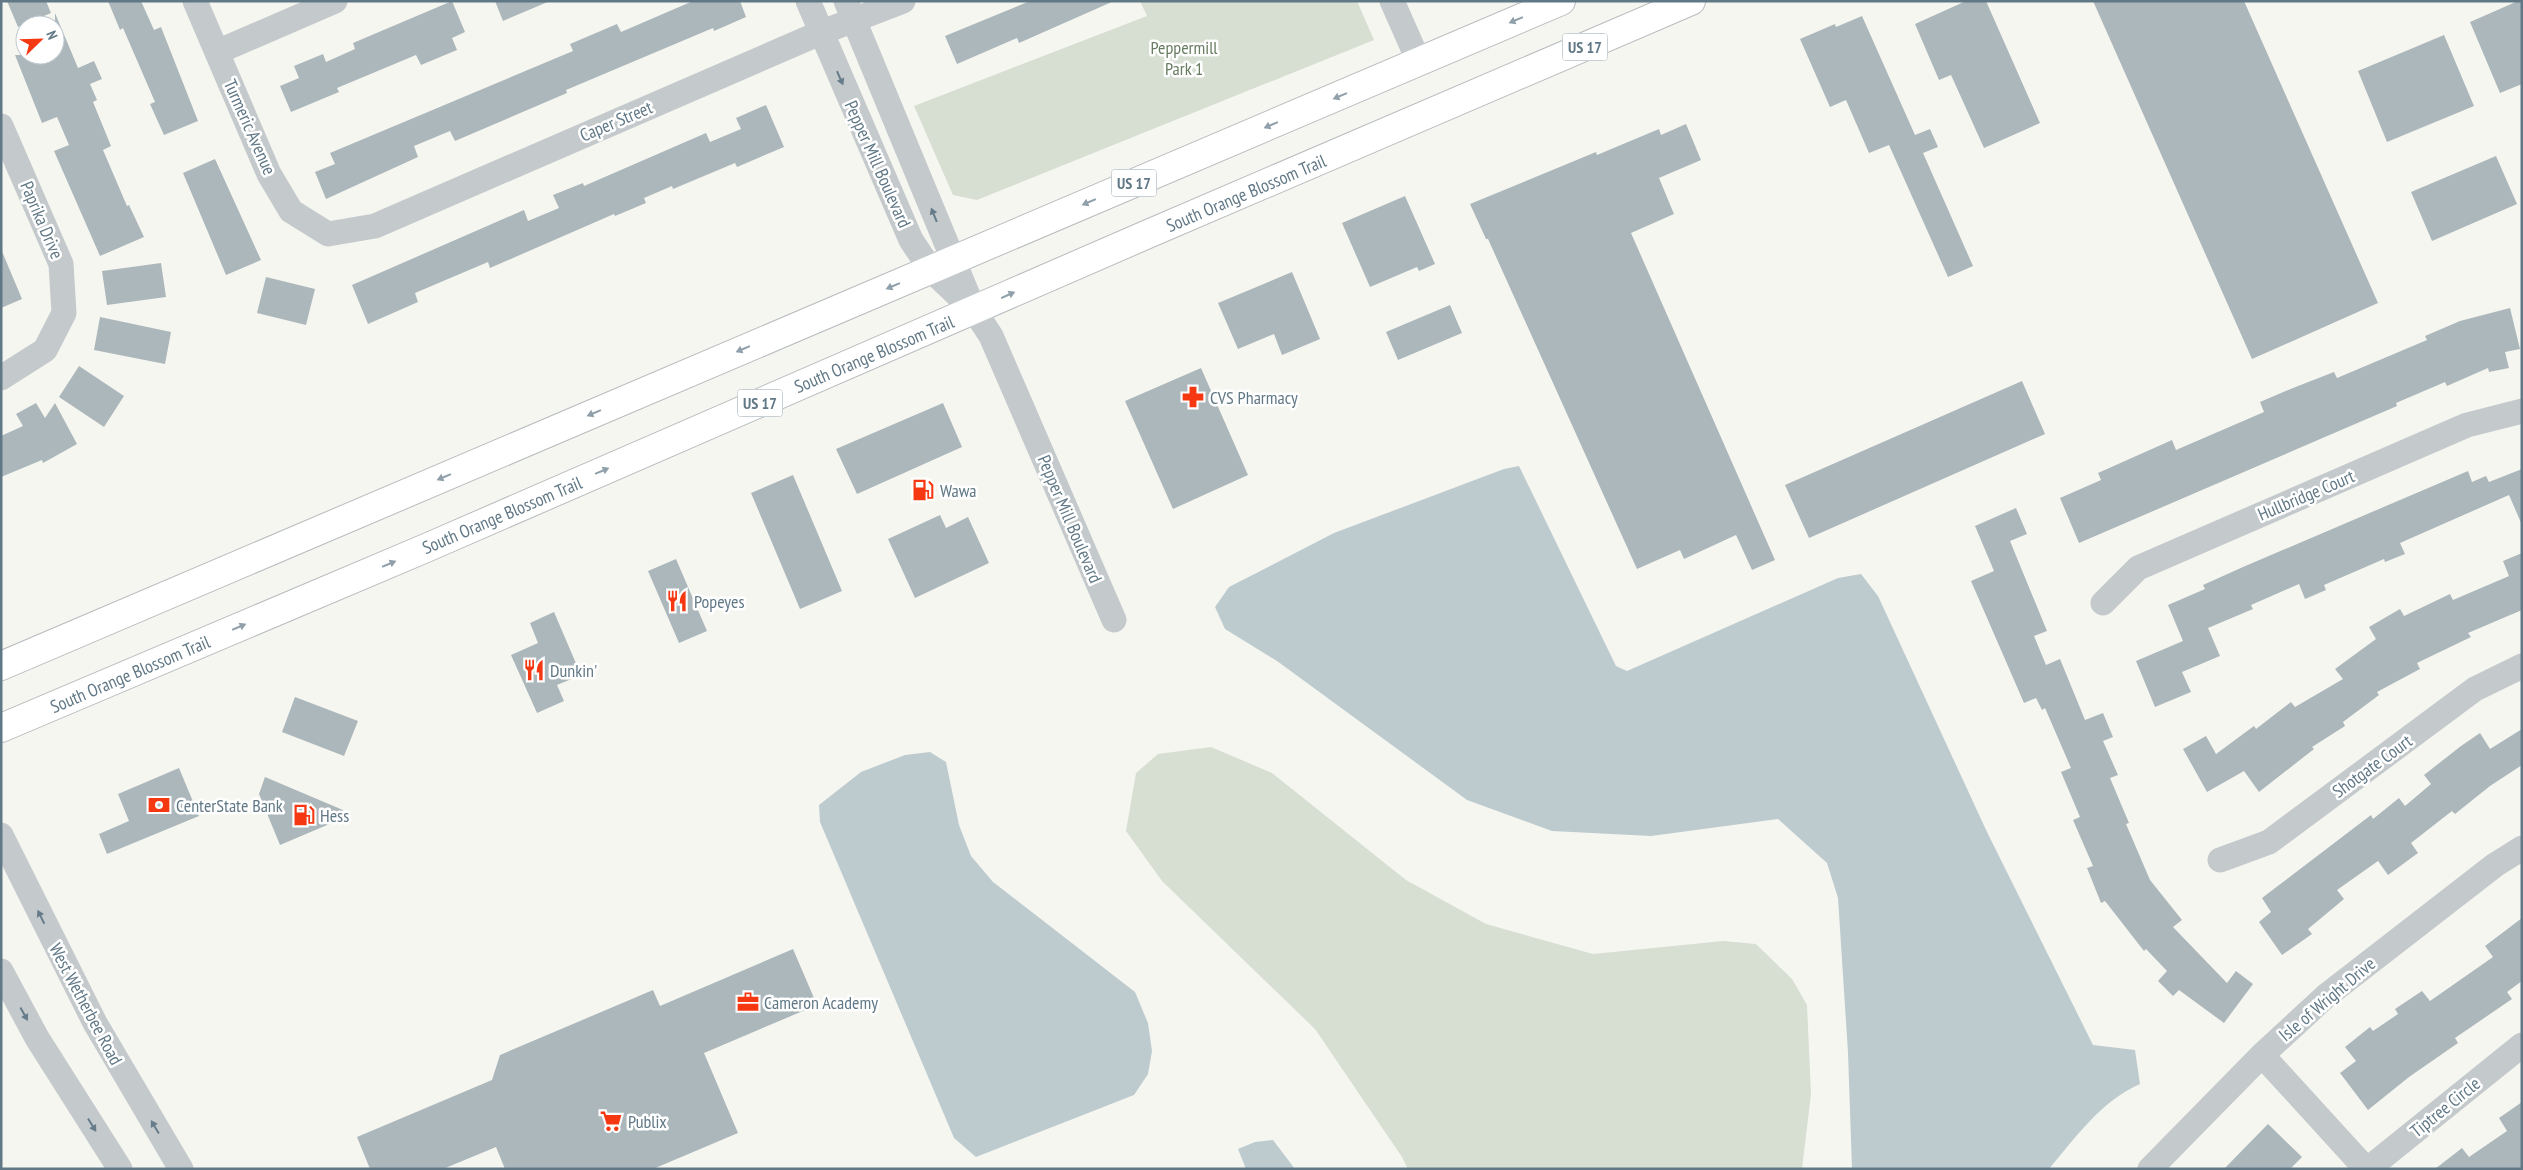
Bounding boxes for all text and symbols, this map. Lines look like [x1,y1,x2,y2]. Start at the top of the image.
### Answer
north arrow [15,15,65,65]
one-way arrow [1509,17,1523,25]
text: N [42,28,62,42]
road number: US 17 [1562,34,1608,61]
park label: Peppermill Park 1 [1150,36,1218,80]
one-way arrow [836,71,844,85]
street label: Turmeric Avenue [219,76,281,178]
one-way arrow [1333,92,1347,100]
street label: Caper Street [576,95,656,147]
street label: Pepper Mill Boulevard [840,97,916,231]
one-way arrow [1263,122,1278,130]
street label: South Orange Blossom Trail [1163,149,1330,237]
road number: US 17 [1112,170,1156,197]
street label: Paprika Drive [15,178,69,262]
one-way arrow [1082,199,1096,207]
one-way arrow [929,208,937,222]
one-way arrow [886,282,900,290]
one-way arrow [1001,291,1015,299]
street label: South Orange Blossom Trail [791,310,958,398]
one-way arrow [736,346,750,354]
pharmacy icon: CVS Pharmacy [1180,384,1206,410]
place label: CVS Pharmacy [1210,386,1298,409]
road number: US 17 [738,389,782,416]
one-way arrow [587,410,601,418]
street label: Pepper Mill Boulevard [1033,452,1107,586]
street label: Hullbridge Court [2254,464,2358,526]
one-way arrow [595,467,609,475]
street label: South Orange Blossom Trail [419,471,586,559]
one-way arrow [436,473,451,481]
fuel station icon: Wawa [910,477,936,503]
place label: Wawa [940,479,977,502]
one-way arrow [382,559,396,567]
restaurant icon: Popeyes [664,588,690,614]
place label: Popeyes [694,590,745,613]
one-way arrow [232,623,246,631]
street label: South Orange Blossom Trail [47,630,214,718]
restaurant icon: Dunkin' [521,657,547,683]
place label: Dunkin' [550,659,597,682]
street label: Shotgate Court [2328,729,2416,803]
bank icon: CenterState Bank [146,792,172,818]
place label: CenterState Bank [176,794,283,817]
fuel station icon: Hess [291,802,317,828]
place label: Hess [320,804,349,827]
one-way arrow [37,910,45,924]
street label: West Wetherbee Road [44,939,128,1069]
street label: Isle of Wright Drive [2274,952,2380,1046]
office icon: Cameron Academy [735,989,761,1015]
place label: Cameron Academy [764,991,878,1014]
one-way arrow [20,1007,29,1021]
street label: Tiptree Circle [2405,1072,2485,1142]
supermarket icon: Publix [598,1108,624,1134]
place label: Publix [628,1110,667,1133]
one-way arrow [87,1119,96,1132]
one-way arrow [151,1121,160,1134]

